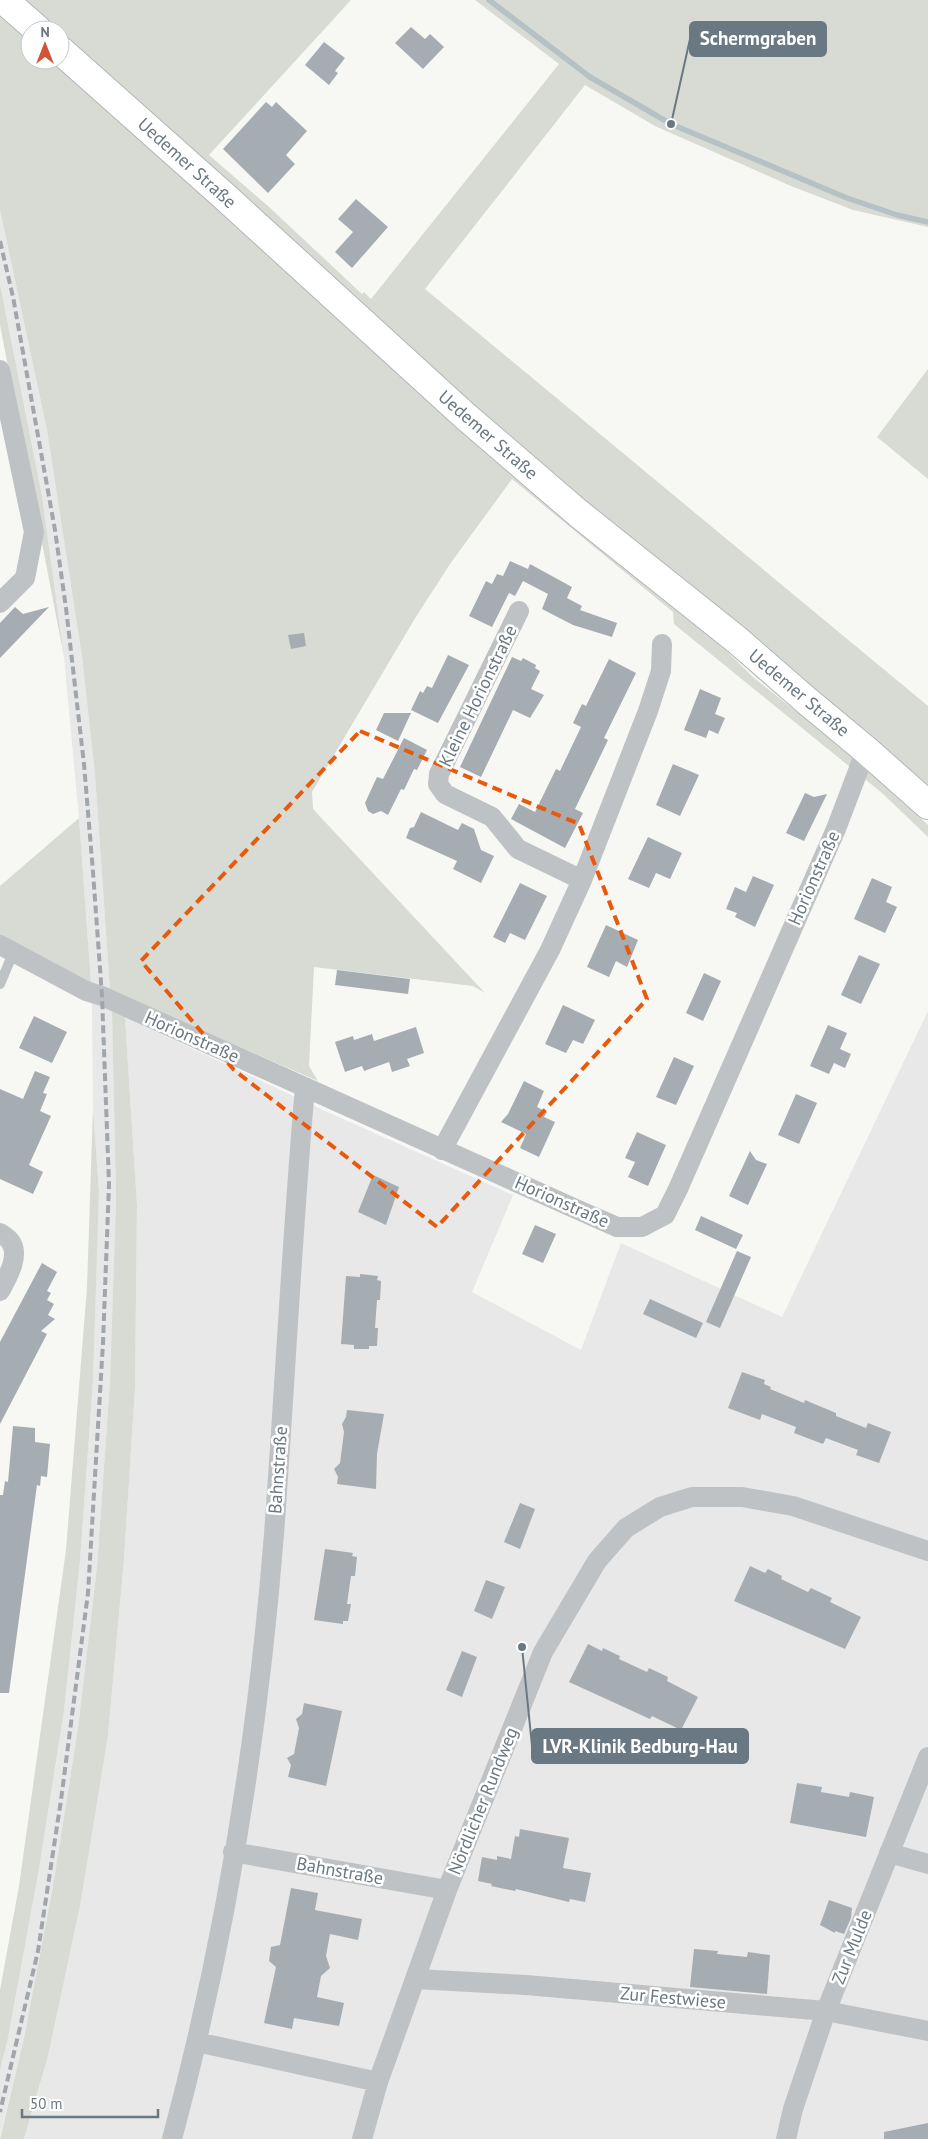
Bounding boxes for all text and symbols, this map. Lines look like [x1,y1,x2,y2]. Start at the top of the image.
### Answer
north arrow [20,20,70,70]
callout: Schermgraben [690,22,826,56]
text: N [40,23,50,41]
text: Schermgraben [700,26,816,50]
street label: Uedemer Straße [133,112,241,213]
street label: Uedemer Straße [434,385,543,484]
street label: Kleine Horionstraße [433,621,522,770]
street label: Uedemer Straße [744,644,855,742]
street label: Horionstraße [783,827,845,928]
street label: Horionstraße [142,1006,243,1068]
street label: Horionstraße [512,1171,613,1233]
street label: Bahnstraße [263,1425,292,1514]
street label: Nördlicher Rundweg [442,1724,523,1878]
callout: LVR-Klinik Bedburg-Hau [532,1729,748,1763]
text: LVR-Klinik Bedburg-Hau [542,1734,738,1758]
street label: Bahnstraße [295,1852,385,1889]
street label: Zur Mulde [826,1906,877,1987]
street label: Zur Festwiese [619,1981,727,2014]
scale bar [22,2086,159,2118]
text: 50 m [30,2094,63,2113]

